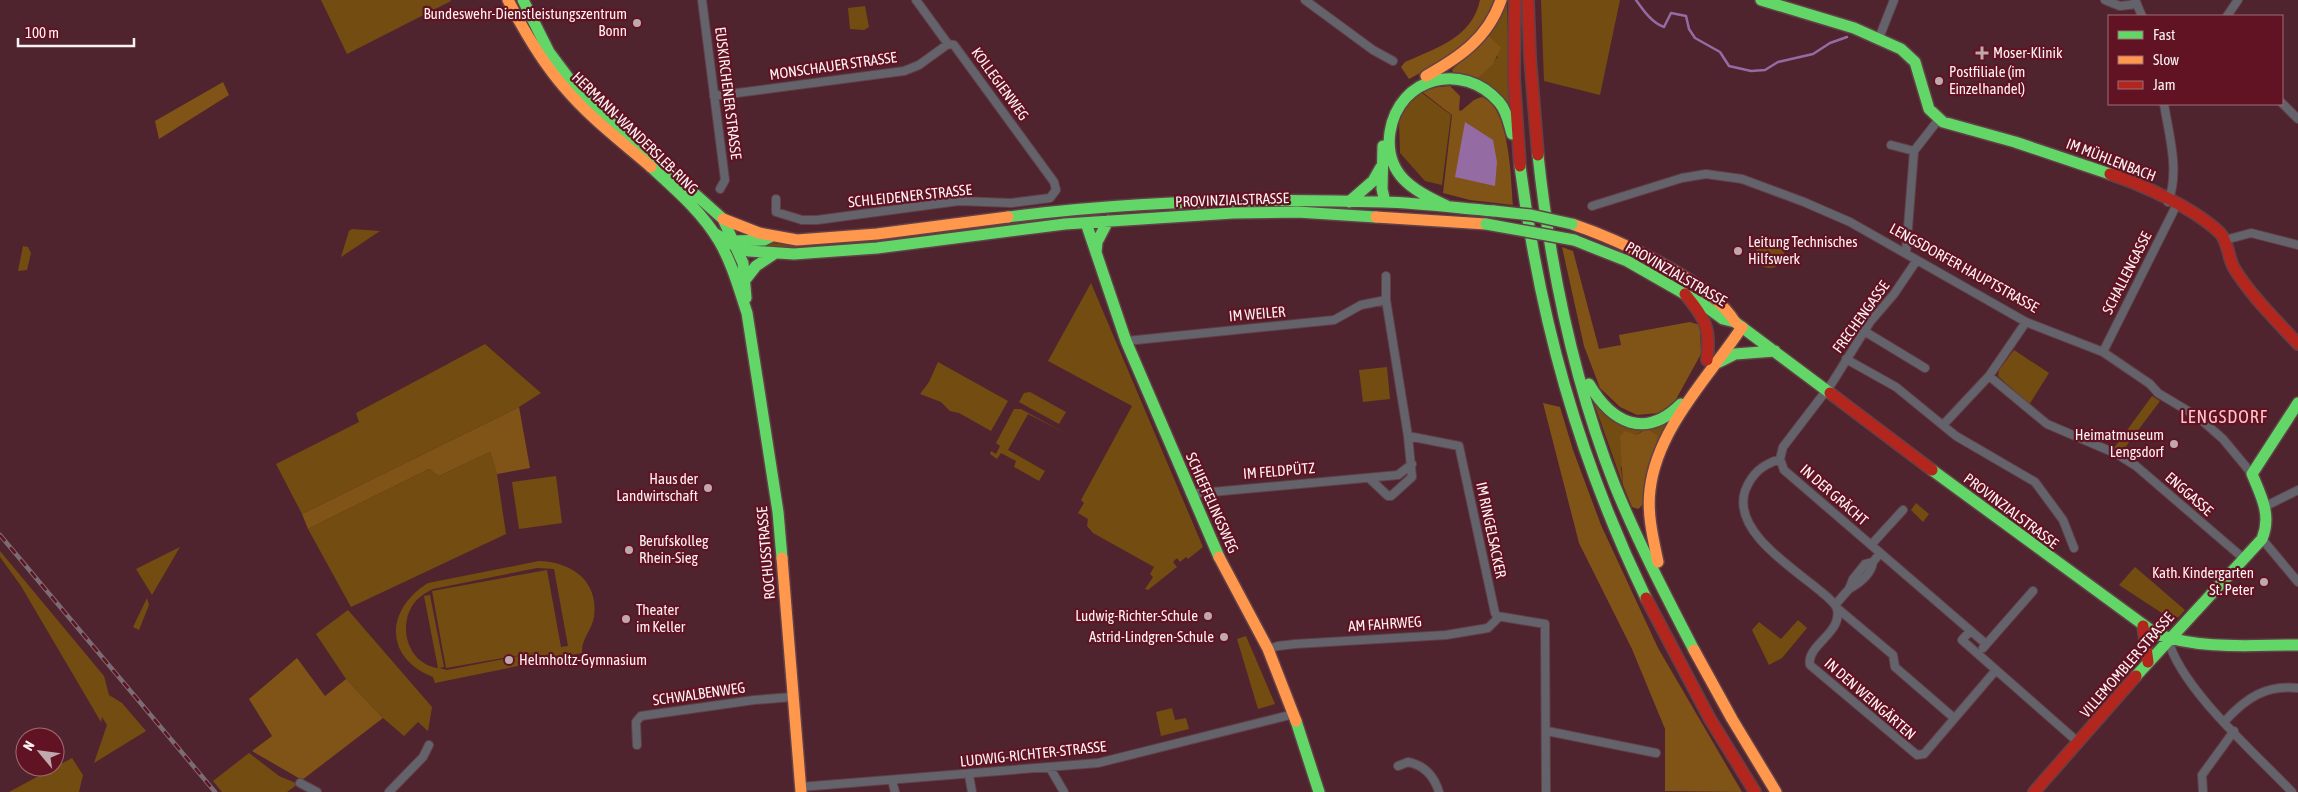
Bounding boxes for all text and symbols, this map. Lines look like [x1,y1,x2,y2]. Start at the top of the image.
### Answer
place label: Bundeswehr-Dienstleistungszentrum Bonn [423,5,627,39]
scale bar [18,15,134,47]
legend [2108,15,2283,105]
marker: Bundeswehr-Dienstleistungszentrum Bonn [631,17,643,29]
text: 100 m [25,24,59,41]
street label: EUSKIRCHENER STRASSE [712,26,745,161]
text: Fast [2153,26,2175,43]
street label: KOLLEGIENWEG [968,44,1033,123]
place label: Moser-Klinik [1993,44,2063,61]
marker: Moser-Klinik [1975,46,1989,60]
street label: MONSCHAUER STRASSE [768,48,898,83]
text: Slow [2153,51,2179,68]
place label: Postfiliale (im Einzelhandel) [1949,63,2025,97]
street label: HERMANN-WANDERSLEB-RING [569,68,702,197]
marker: Postfiliale (im Einzelhandel) [1933,75,1945,87]
text: Jam [2153,76,2176,93]
street label: IM MÜHLENBACH [2064,135,2158,184]
street label: SCHLEIDENER STRASSE [847,181,973,210]
street label: PROVINZIALSTRASSE [1175,189,1290,210]
street label: LENGSDORFER HAUPTSTRASSE [1887,220,2042,316]
street label: SCHALLENGASSE [2098,228,2155,317]
place label: Leitung Technisches Hilfswerk [1748,233,1858,267]
street label: PROVINZIALSTRASSE [1623,238,1730,310]
marker: Leitung Technisches Hilfswerk [1732,245,1744,257]
street label: FRECHENGASSE [1829,277,1893,356]
street label: IM WEILER [1228,303,1286,324]
district label: LENGSDORF [2180,406,2268,427]
place label: Heimatmuseum Lengsdorf [2075,426,2164,460]
marker: Heimatmuseum Lengsdorf [2168,438,2180,450]
street label: SCHIEFFELINGSWEG [1183,450,1242,556]
street label: IM FELDPÜTZ [1242,459,1316,482]
street label: IN DER GRÄCHT [1797,461,1872,529]
street label: ENGGASSE [2162,468,2217,519]
place label: Haus der Landwirtschaft [616,470,699,504]
street label: PROVINZIALSTRASSE [1961,470,2062,552]
street label: IM RINGELSACKER [1473,480,1510,580]
marker: Haus der Landwirtschaft [702,482,714,494]
street label: ROCHUSSTRASSE [753,505,778,600]
place label: Berufskolleg Rhein-Sieg [639,532,709,566]
marker: Berufskolleg Rhein-Sieg [623,544,635,556]
place label: Kath. Kindergarten St. Peter [2152,564,2255,598]
marker: Kath. Kindergarten St. Peter [2258,576,2270,588]
place label: Theater im Keller [636,601,686,635]
place label: Ludwig-Richter-Schule [1075,607,1198,624]
street label: VILLEMOMBLER STRASSE [2076,608,2177,721]
marker: Ludwig-Richter-Schule [1202,610,1214,622]
street label: AM FAHRWEG [1348,612,1422,635]
marker: Theater im Keller [620,613,632,625]
place label: Astrid-Lindgren-Schule [1089,628,1214,645]
marker: Astrid-Lindgren-Schule [1218,631,1230,643]
place label: Helmholtz-Gymnasium [519,651,647,668]
marker: Helmholtz-Gymnasium [503,654,515,666]
street label: IN DEN WEINGÄRTEN [1821,654,1919,743]
street label: SCHWALBENWEG [652,679,746,708]
north arrow [15,727,65,777]
street label: LUDWIG-RICHTER-STRASSE [959,737,1108,770]
text: N [20,738,38,753]

